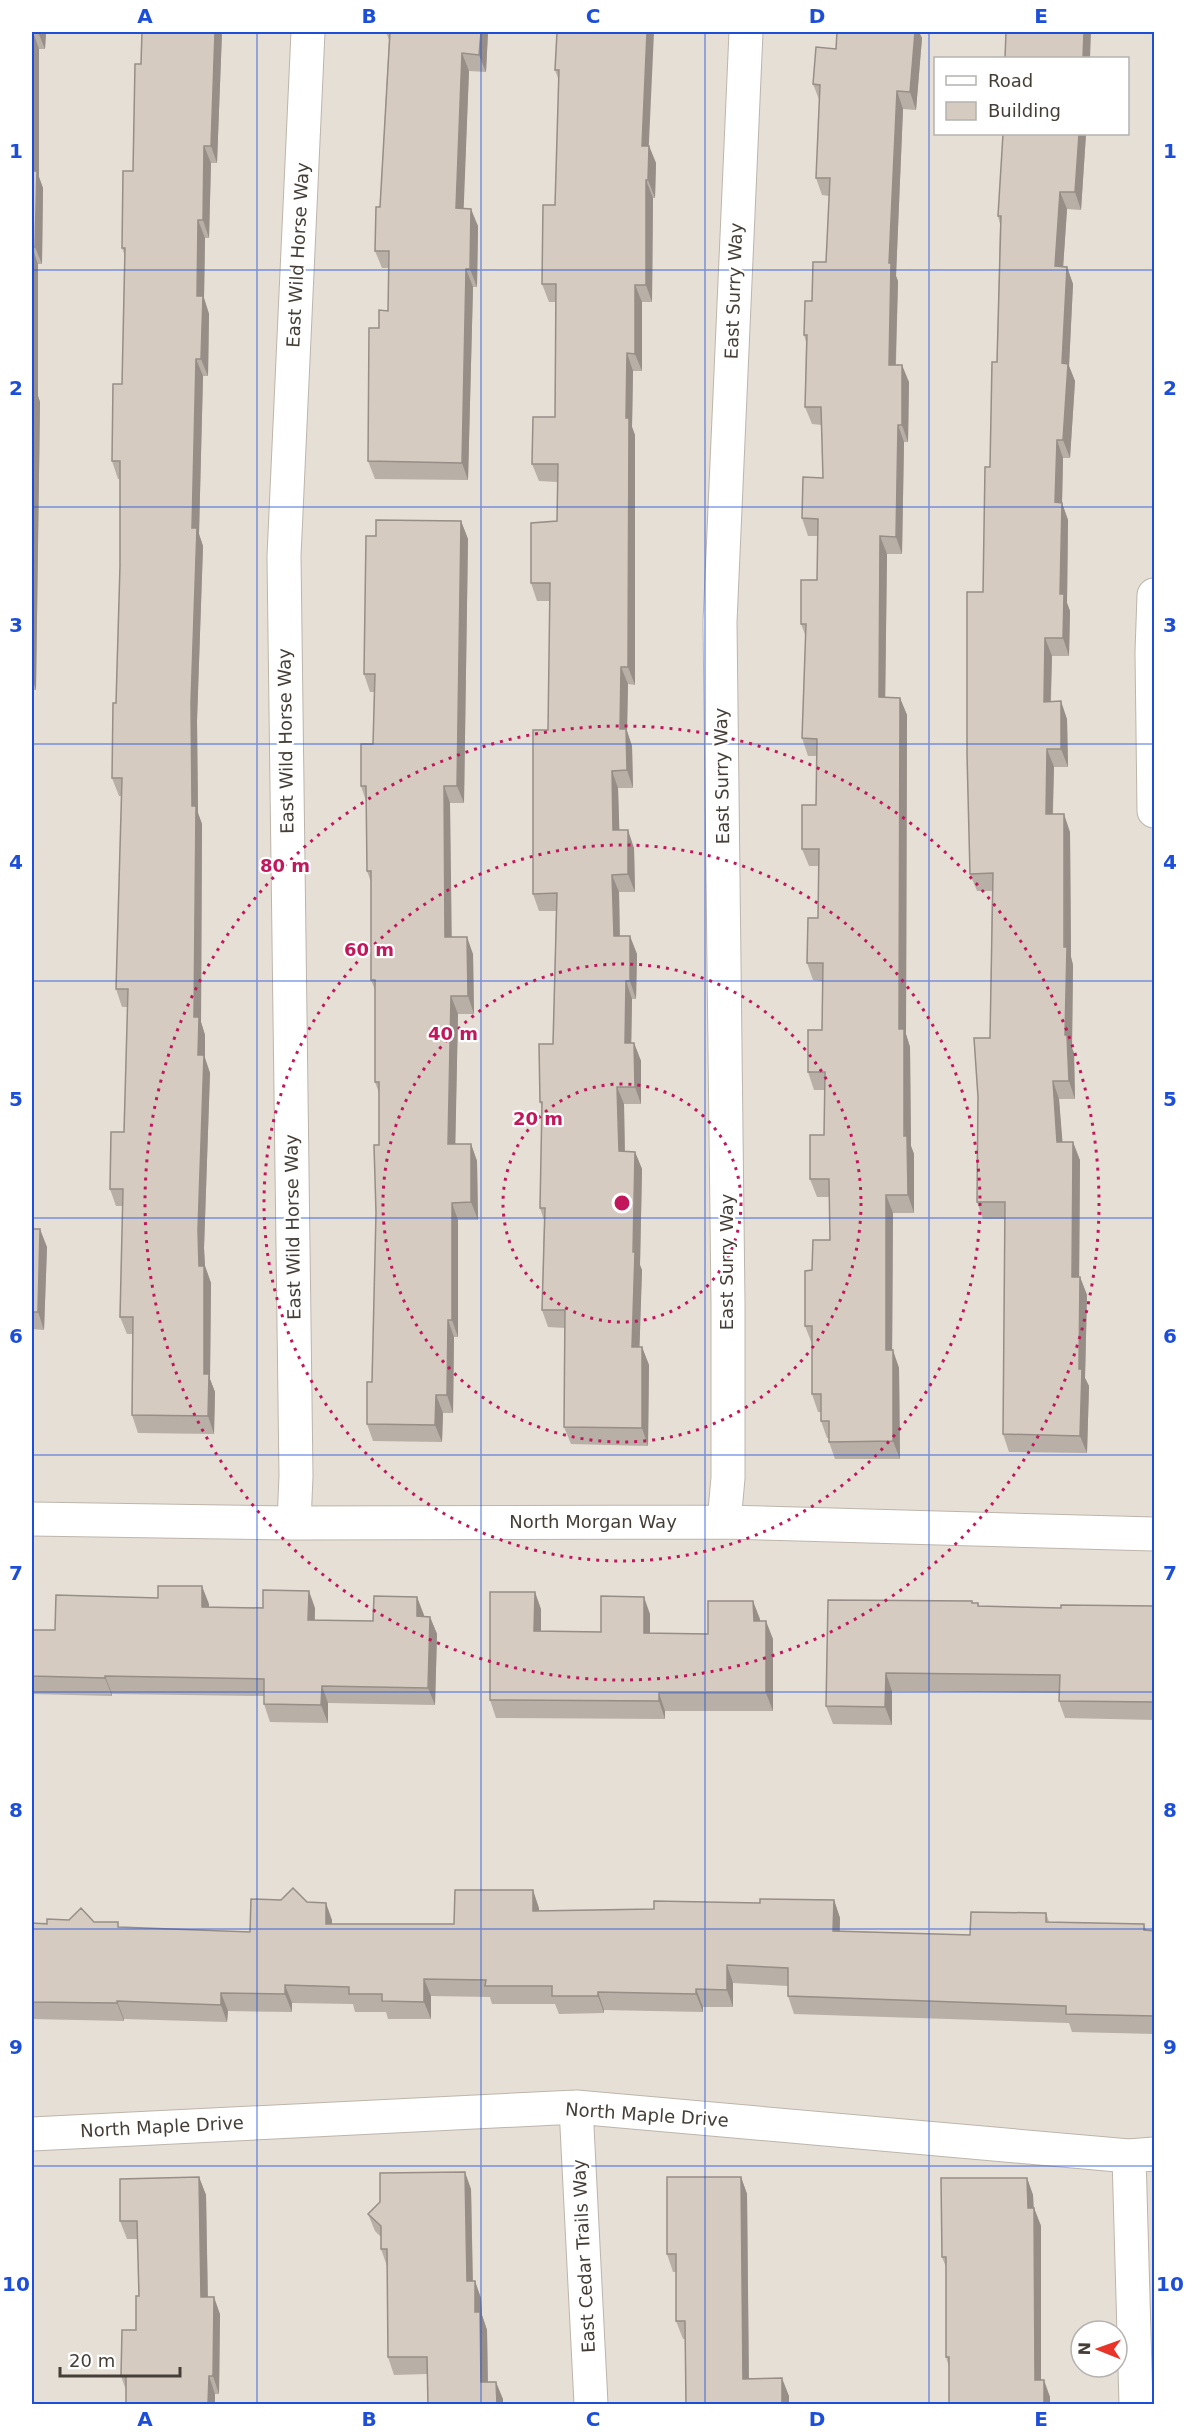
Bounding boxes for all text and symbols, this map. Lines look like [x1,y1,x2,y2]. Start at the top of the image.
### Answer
text: A [137,4,153,28]
text: B [361,4,377,28]
text: C [586,4,600,28]
text: D [809,4,825,28]
text: E [1034,4,1048,28]
legend [934,57,1129,135]
text: Road [988,70,1033,91]
text: Building [988,100,1061,121]
text: 1 [9,139,23,163]
text: 1 [1163,139,1177,163]
street label: East Wild Horse Way [282,161,313,348]
street label: East Surry Way [721,222,746,360]
text: 2 [9,376,23,400]
text: 2 [1163,376,1177,400]
text: 3 [9,613,23,637]
text: 3 [1163,613,1177,637]
street label: East Wild Horse Way [273,648,298,834]
street label: East Surry Way [710,707,733,844]
text: 4 [9,850,23,874]
text: 4 [1163,850,1177,874]
text: 80 m [260,855,310,876]
text: 60 m [344,939,394,960]
text: 40 m [428,1023,478,1044]
text: 5 [9,1087,23,1111]
text: 5 [1163,1087,1177,1111]
text: 20 m [513,1108,563,1129]
street label: East Wild Horse Way [280,1134,305,1320]
centre of rings [612,1193,632,1213]
street label: East Surry Way [716,1193,737,1330]
text: 6 [9,1324,23,1348]
text: 6 [1163,1324,1177,1348]
street label: North Morgan Way [509,1511,677,1532]
text: 7 [9,1561,23,1585]
text: 7 [1163,1561,1177,1585]
text: 8 [9,1798,23,1822]
text: 8 [1163,1798,1177,1822]
text: 9 [9,2035,23,2059]
text: 9 [1163,2035,1177,2059]
street label: North Maple Drive [565,2098,729,2131]
street label: North Maple Drive [80,2112,244,2141]
street label: East Cedar Trails Way [568,2158,599,2353]
text: 10 [2,2272,30,2296]
text: 10 [1156,2272,1184,2296]
north arrow [1069,2319,1129,2379]
scale bar [60,2340,180,2378]
text: N [1075,2342,1094,2356]
text: 20 m [69,2350,115,2371]
text: A [137,2407,153,2431]
text: B [361,2407,377,2431]
text: C [586,2407,600,2431]
text: D [809,2407,825,2431]
text: E [1034,2407,1048,2431]

